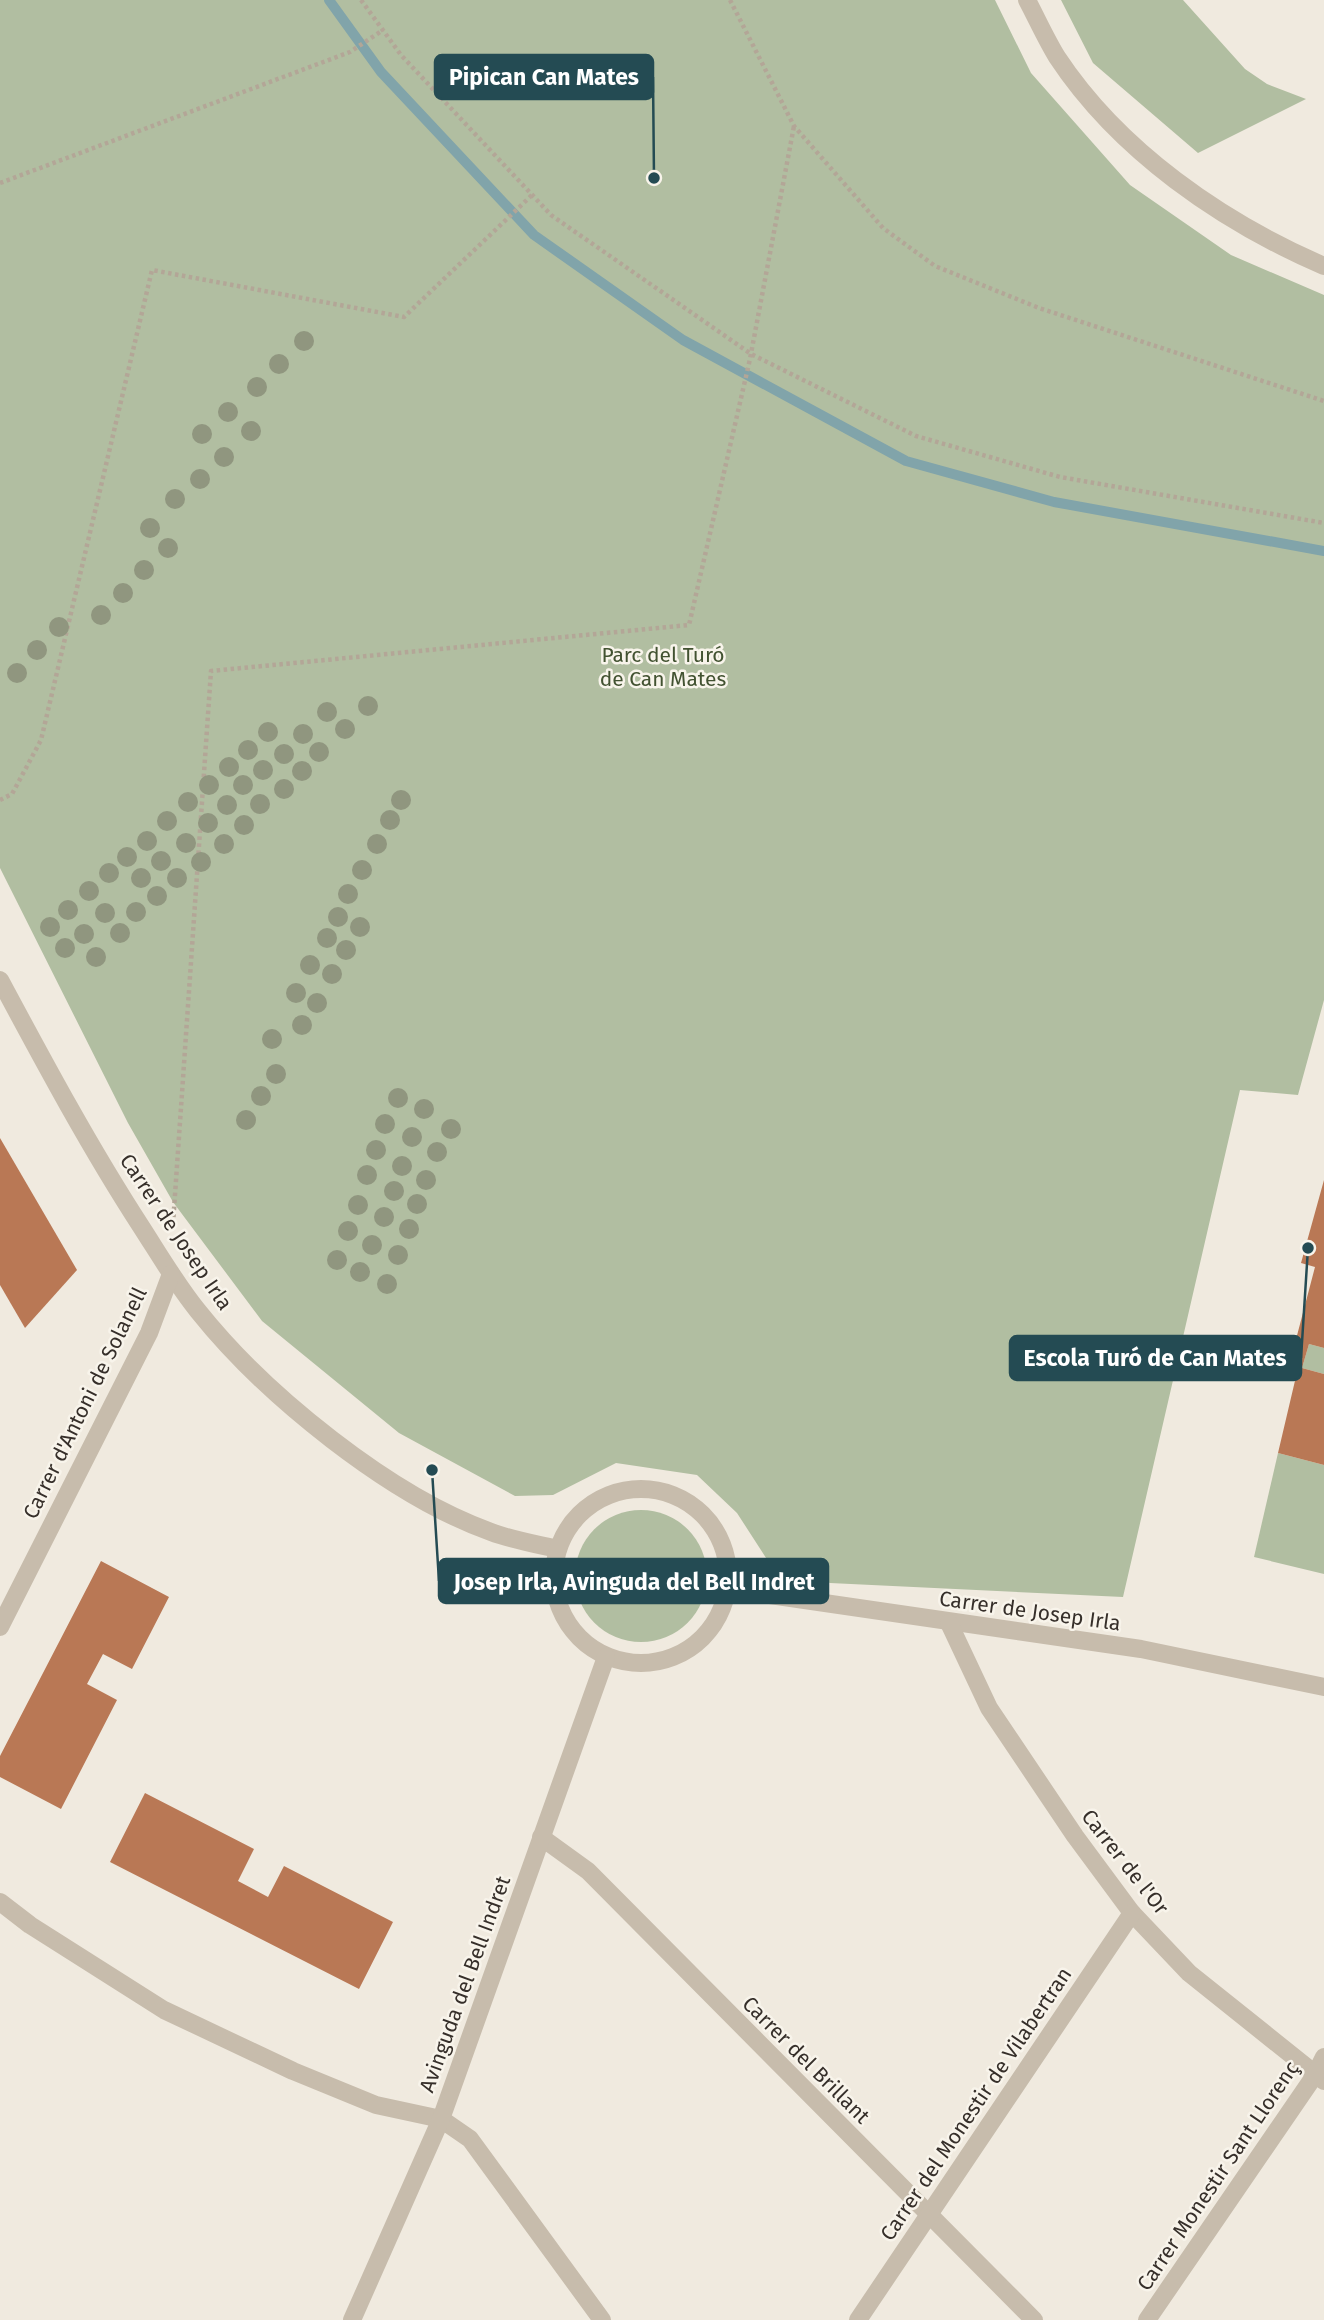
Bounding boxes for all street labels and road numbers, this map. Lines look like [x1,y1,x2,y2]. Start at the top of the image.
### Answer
street label: Carrer de Josep Irla [114,1149,238,1315]
street label: Carrer d'Antoni de Solanell [17,1283,153,1523]
street label: Carrer de Josep Irla [938,1585,1122,1637]
street label: Carrer de l'Or [1076,1804,1174,1920]
street label: Avinguda del Bell Indret [414,1872,516,2096]
street label: Carrer del Monestir de Vilabertran [875,1962,1077,2246]
street label: Carrer del Brillant [737,1991,875,2129]
street label: Carrer Monestir Sant Llorenç [1131,2056,1305,2296]

